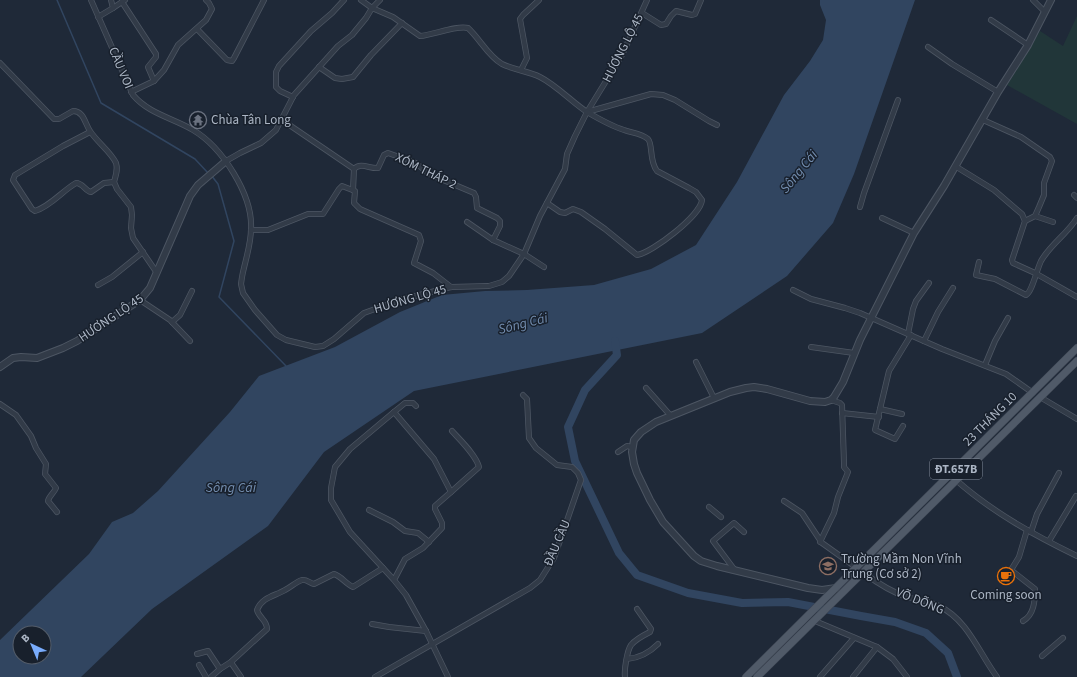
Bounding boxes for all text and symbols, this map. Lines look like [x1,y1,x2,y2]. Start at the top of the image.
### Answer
street label: HƯƠNG LỘ 45 [598,11,648,85]
street label: CẦU VOI [104,44,138,92]
temple icon: Chùa Tân Long [188,110,208,130]
place label: Chùa Tân Long [211,111,291,129]
water label: Sông Cái [775,146,823,198]
street label: XÓM THÁP 2 [392,148,460,194]
street label: HƯƠNG LỘ 45 [372,280,448,318]
street label: HƯƠNG LỘ 45 [75,290,147,346]
water label: Sông Cái [496,308,551,340]
street label: 23 THÁNG 10 [959,388,1021,450]
road number: ĐT.657B [930,459,982,479]
water label: Sông Cái [206,478,257,498]
street label: ĐẦU CẦU [539,517,575,569]
place label: Trường Mầm Non Vĩnh Trung (Cơ sở 2) [841,550,962,583]
school or university icon: Trường Mầm Non Vĩnh Trung (Cơ sở 2) [818,556,838,576]
cafe icon: Coming soon [996,566,1016,586]
street label: VÕ DÕNG [893,583,947,619]
place label: Coming soon [970,586,1042,604]
north arrow [12,625,52,665]
text: B [18,630,33,646]

